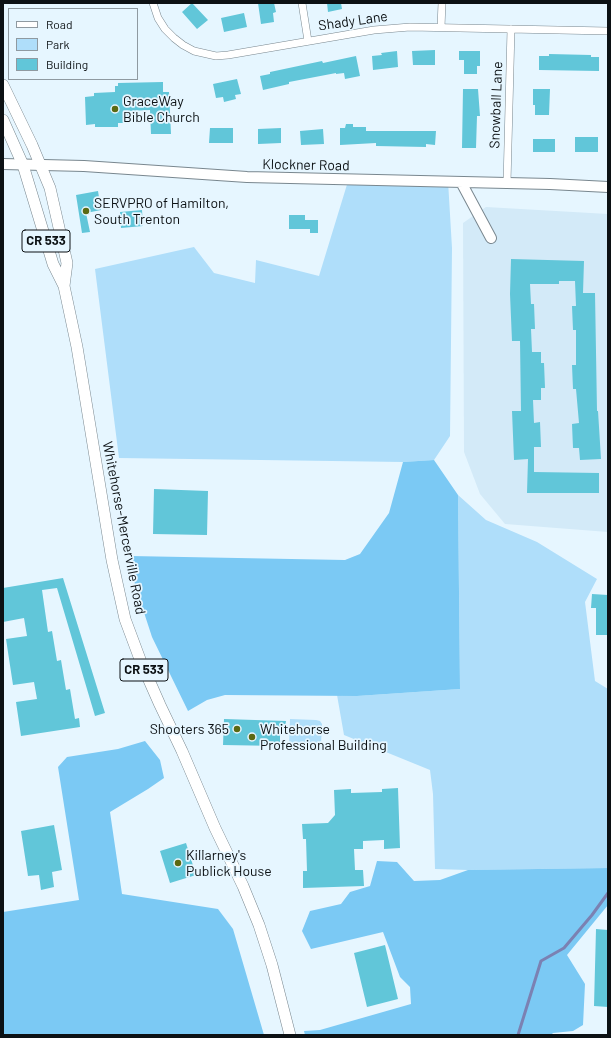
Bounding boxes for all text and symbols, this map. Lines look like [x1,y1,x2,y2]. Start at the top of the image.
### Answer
legend [8,8,138,80]
street label: Shady Lane [317,8,389,34]
text: Road [46,17,73,31]
text: Park [46,37,70,51]
text: Building [46,57,88,71]
street label: Snowball Lane [486,61,506,149]
place label: GraceWay Bible Church [123,93,200,126]
marker: GraceWay Bible Church [110,104,120,114]
street label: Klockner Road [262,156,350,174]
place label: SERVPRO of Hamilton, South Trenton [94,195,229,228]
marker: SERVPRO of Hamilton, South Trenton [81,206,91,216]
road number: CR 533 [22,230,70,252]
street label: Whitehorse-Mercerville Road [99,440,149,616]
road number: CR 533 [120,659,168,681]
place label: Shooters 365 [150,721,229,737]
place label: Whitehorse Professional Building [260,721,387,754]
marker: Shooters 365 [232,724,242,734]
marker: Whitehorse Professional Building [247,732,257,742]
place label: Killarney's Publick House [186,847,272,880]
marker: Killarney's Publick House [173,858,183,868]

